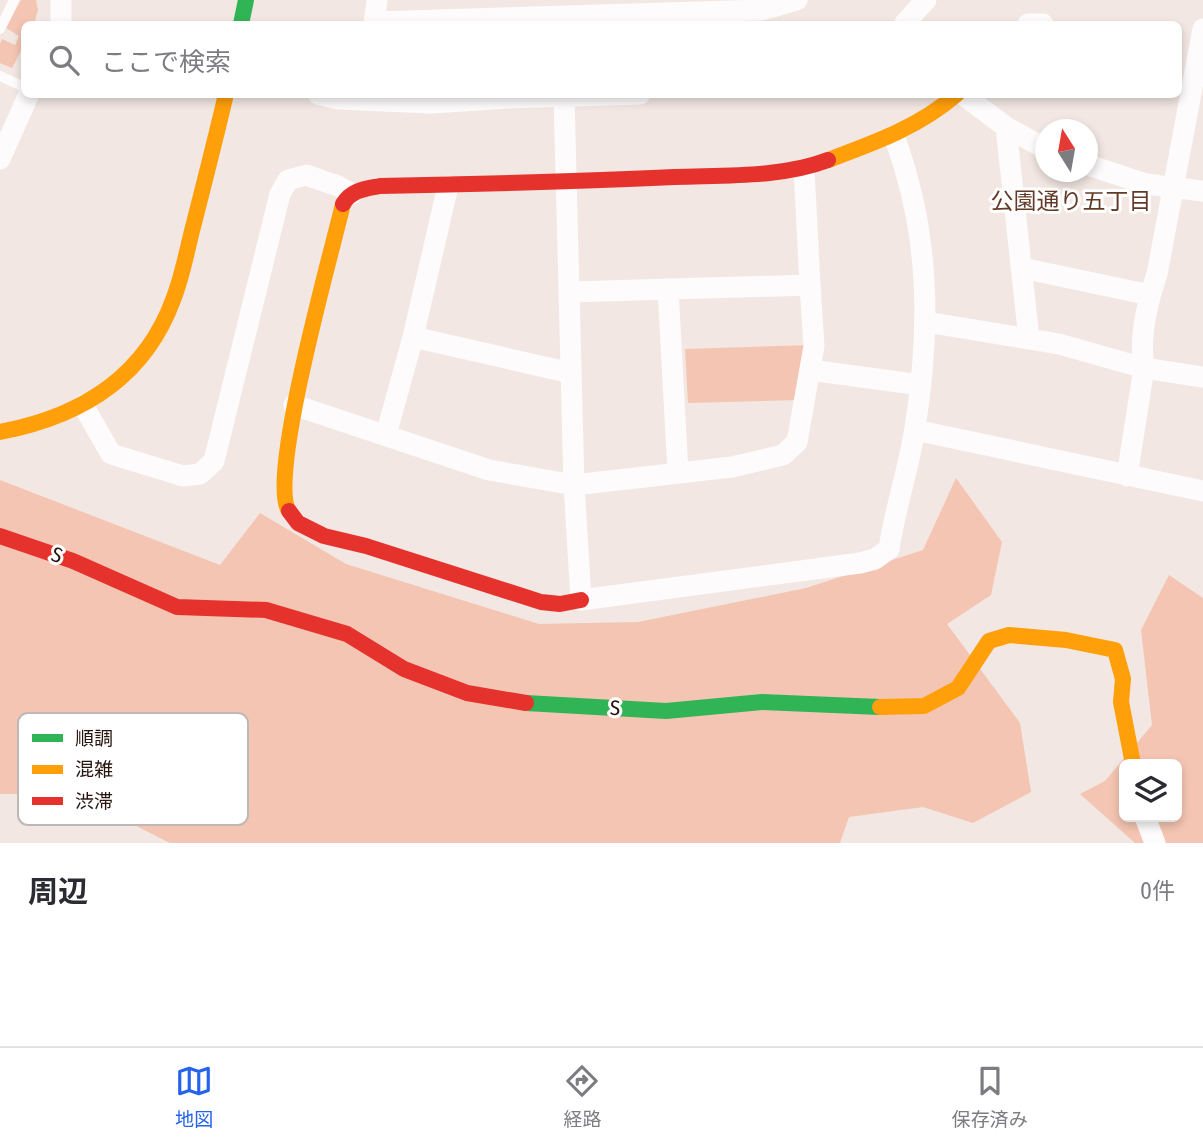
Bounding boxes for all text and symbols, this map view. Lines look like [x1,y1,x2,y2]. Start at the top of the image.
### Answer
search box [21,21,1182,98]
icon: search [45,41,83,79]
text: ここで検索 [101,47,231,78]
north arrow [1035,119,1098,182]
district label: 公園通り五丁目 [991,187,1152,215]
street label: S [48,541,66,569]
street label: S [609,695,621,721]
legend [18,713,248,825]
text: 順調 [75,727,113,750]
text: 混雑 [75,758,113,781]
map controls [1119,759,1182,822]
button: layers [1119,759,1182,822]
text: 渋滞 [75,790,113,813]
text: 周辺 [28,874,88,910]
text: 0件 [1140,877,1175,905]
tab: 地図 [175,1062,213,1131]
tab: 経路 [563,1062,602,1131]
tab: 保存済み [952,1062,1028,1131]

